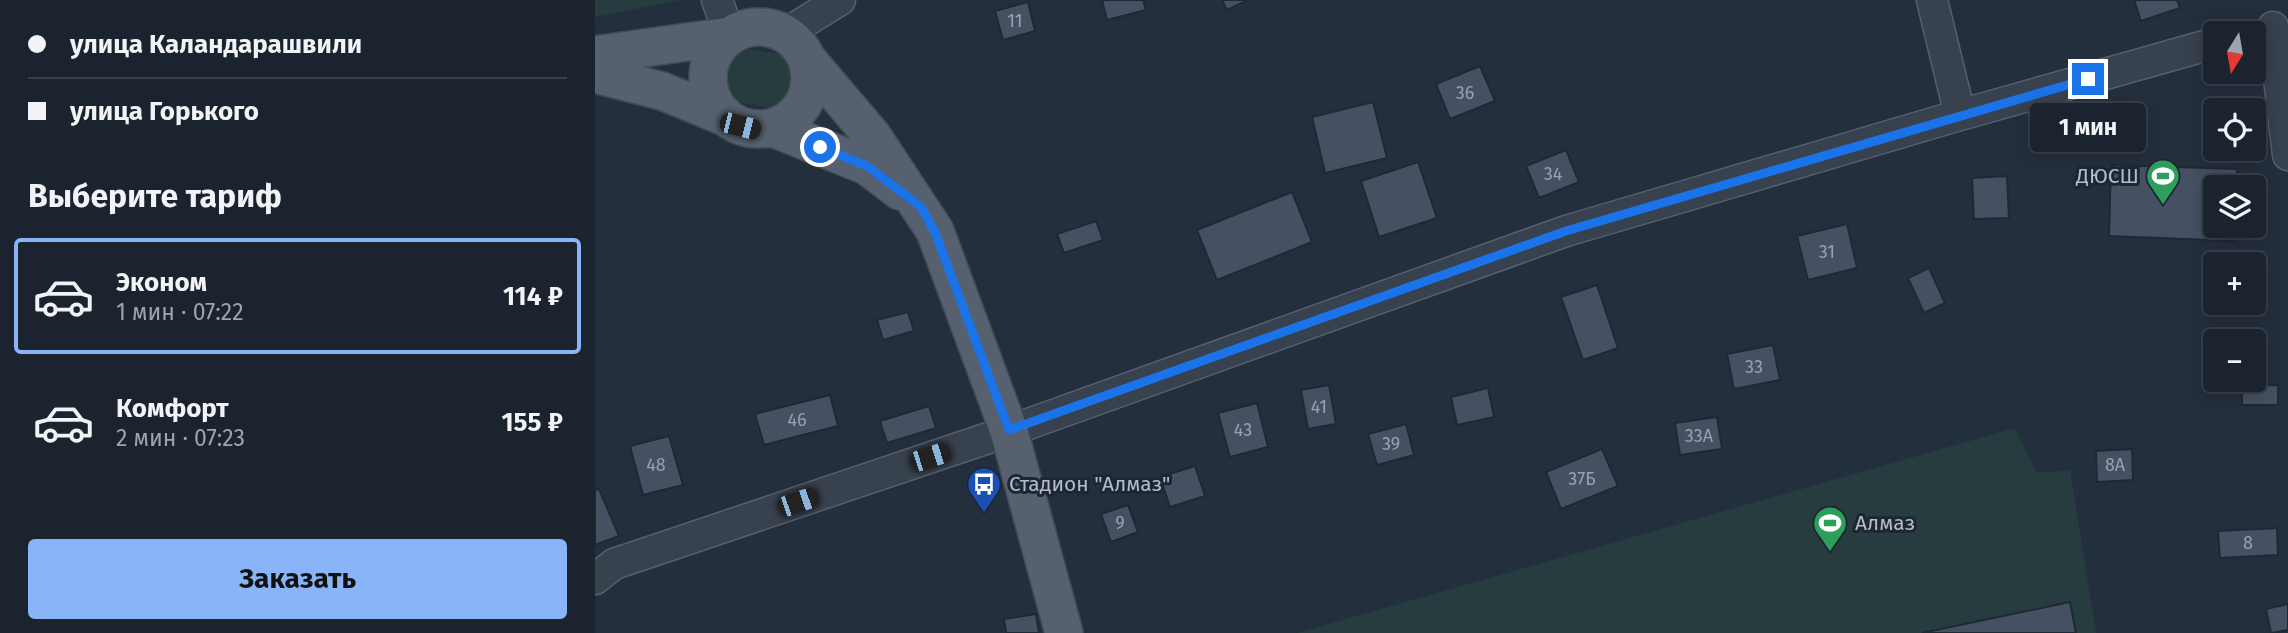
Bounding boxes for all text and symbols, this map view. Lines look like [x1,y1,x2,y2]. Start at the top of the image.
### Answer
house number: 11 [1007,10,1023,32]
north arrow [2203,21,2266,84]
map controls [2203,21,2266,392]
text: улица Каландарашвили [70,29,362,60]
route end [2072,63,2104,95]
house number: 36 [1456,82,1474,104]
text: улица Горького [70,96,259,127]
button: locate [2203,98,2266,161]
callout: 1 мин [2030,104,2146,152]
car [718,111,763,141]
text: 1 мин [2059,113,2117,141]
route start [804,131,836,163]
sports icon: ДЮСШ [2144,157,2182,206]
house number: 34 [1544,163,1563,185]
place label: ДЮСШ [2075,163,2139,189]
button: layers [2203,175,2266,238]
text: Выберите тариф [28,177,282,215]
house number: 31 [1819,241,1835,263]
button: + [2203,252,2266,315]
icon: car [32,265,95,328]
text: Эконом [116,267,207,298]
text: 114 ₽ [503,281,563,312]
text: 1 мин · 07:22 [116,298,244,326]
button: − [2203,329,2266,392]
house number: 33 [1745,356,1763,378]
icon: car [32,391,95,454]
text: Комфорт [116,393,229,424]
house number: 41 [1311,396,1327,418]
text: 155 ₽ [502,407,563,438]
house number: 46 [787,409,807,431]
house number: 43 [1234,419,1252,441]
text: 2 мин · 07:23 [116,424,245,452]
house number: 33А [1685,425,1714,447]
house number: 39 [1382,433,1400,455]
car [907,441,954,473]
house number: 48 [646,454,666,476]
house number: 8А [2105,454,2126,476]
bus stop icon: Стадион "Алмаз" [965,465,1003,514]
house number: 37Б [1568,468,1596,490]
place label: Стадион "Алмаз" [1009,471,1170,497]
car [775,485,822,519]
sports icon: Алмаз [1811,504,1849,553]
place label: Алмаз [1855,510,1915,536]
house number: 9 [1115,512,1125,534]
house number: 8 [2243,532,2253,554]
button: Заказать [28,539,567,619]

